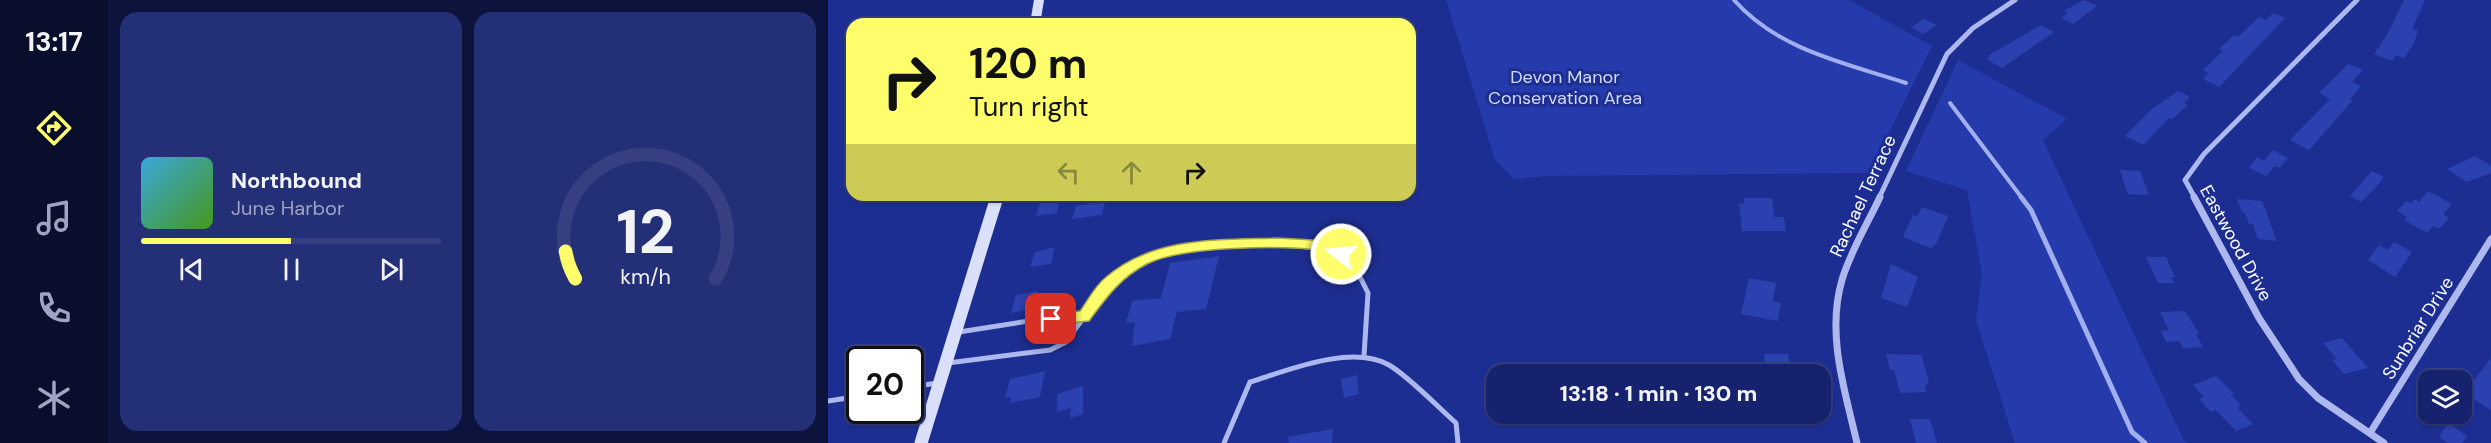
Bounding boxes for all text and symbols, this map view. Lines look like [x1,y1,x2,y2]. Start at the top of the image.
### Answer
text: 13:17 [25,24,83,59]
text: 120 m [969,36,1087,91]
icon: right [870,42,948,120]
park label: Devon Manor Conservation Area [1488,65,1642,110]
text: Turn right [969,89,1089,124]
icon: directions [33,107,75,149]
street label: Rachael Terrace [1824,131,1902,261]
icon: left [1052,156,1085,189]
icon: ahead [1115,156,1148,189]
icon: right [1178,156,1211,189]
text: Northbound [231,166,362,195]
street label: Eastwood Drive [2194,181,2278,305]
text: 12 [616,191,674,272]
text: June Harbor [231,195,344,221]
icon: music [33,197,75,239]
position arrow [1309,222,1373,286]
icon: previous [175,253,208,286]
icon: pause [275,253,308,286]
icon: next [375,253,408,286]
text: km/h [620,263,670,291]
street label: Sunbriar Drive [2377,272,2459,384]
icon: phone [33,287,75,329]
pin [1025,293,1076,344]
icon: arrive [1034,302,1067,335]
speed limit sign: 20 [846,346,924,424]
map controls [2418,370,2472,424]
button: layers [2418,370,2472,424]
icon: climate [33,377,75,419]
text: 13:18 · 1 min · 130 m [1560,379,1757,408]

